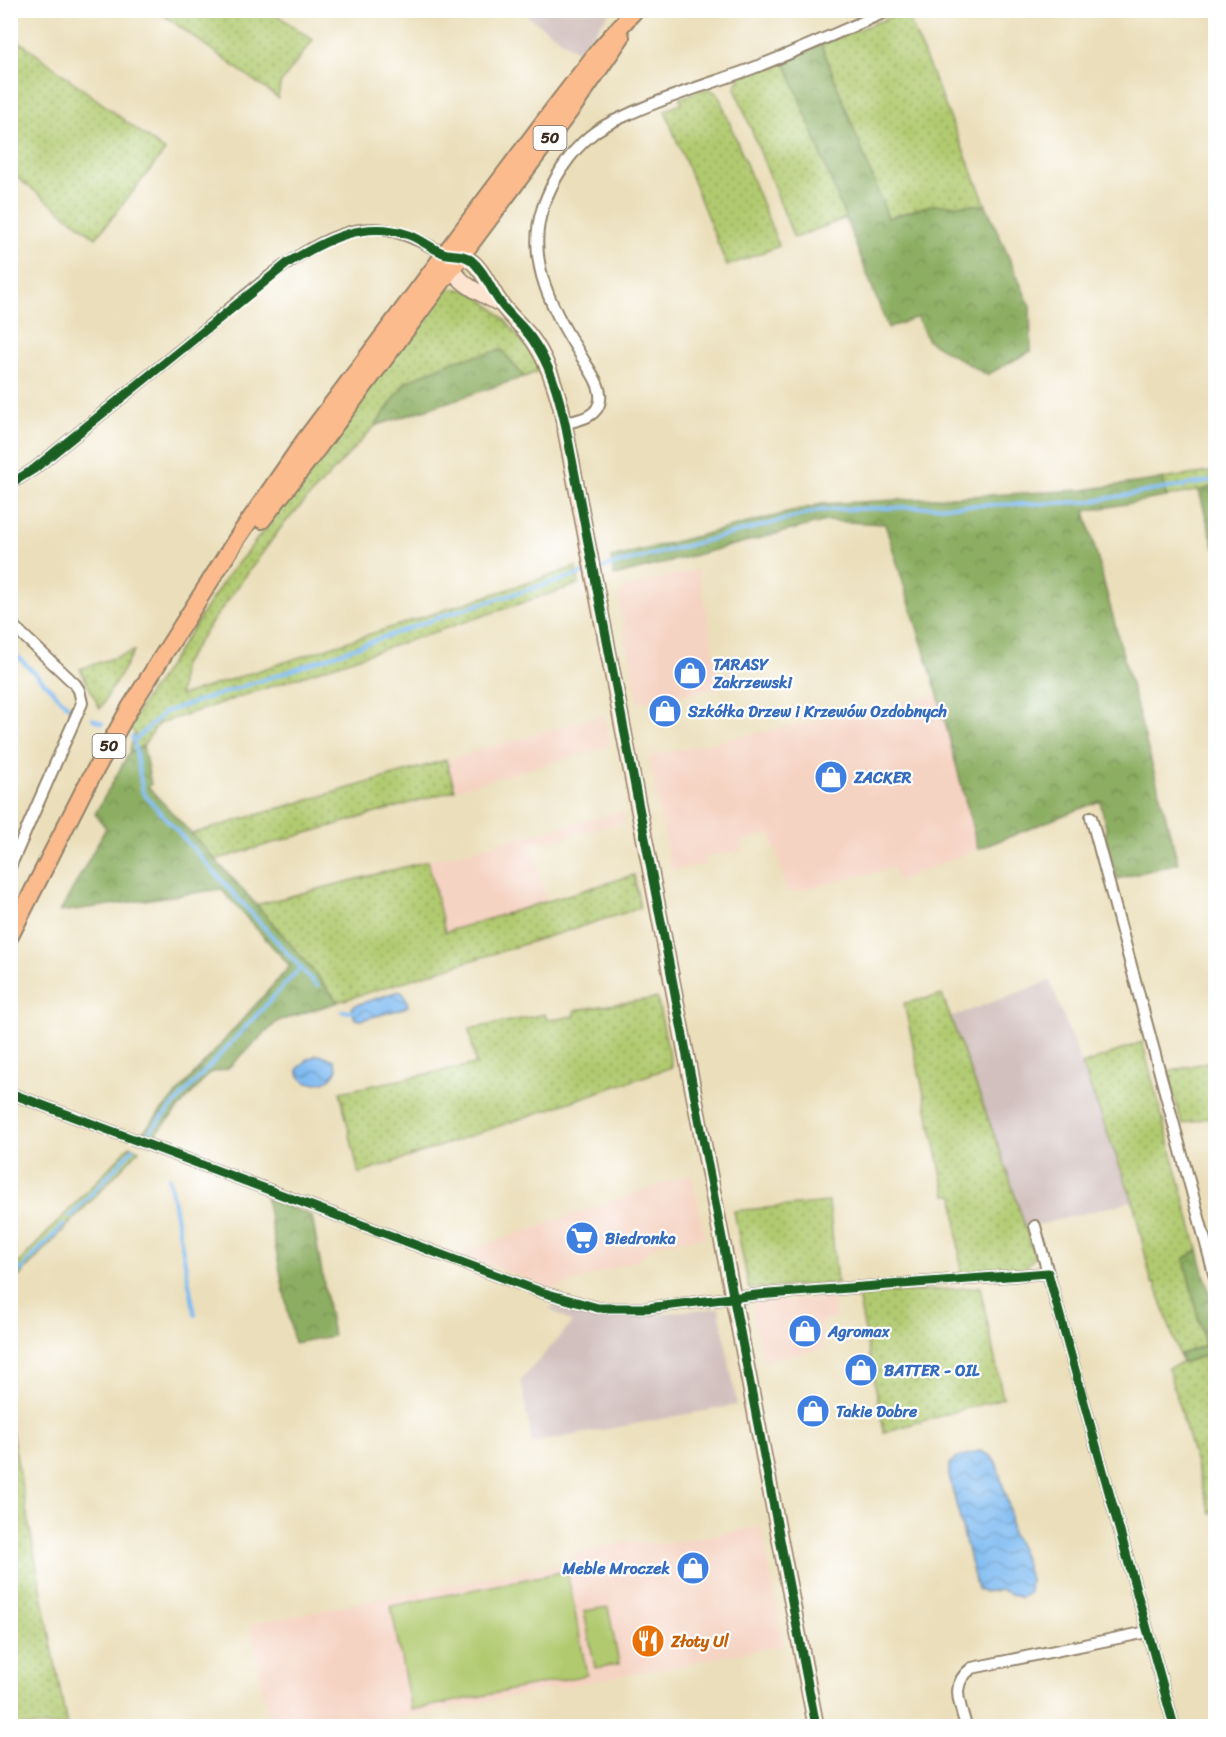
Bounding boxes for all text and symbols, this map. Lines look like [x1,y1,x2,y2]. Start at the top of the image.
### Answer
road number: 50 [534,126,566,150]
place label: TARASY Zakrzewski [712,650,793,697]
shop icon: TARASY Zakrzewski [672,655,708,691]
shop icon: Szkółka Drzew i Krzewów Ozdobnych [647,693,683,729]
place label: Szkółka Drzew i Krzewów Ozdobnych [687,697,948,726]
road number: 50 [92,734,126,758]
shop icon: ZACKER [813,759,849,795]
place label: ZACKER [853,763,912,792]
supermarket icon: Biedronka [564,1220,600,1256]
place label: Biedronka [605,1224,676,1253]
shop icon: Agromax [787,1313,823,1349]
place label: Agromax [827,1317,891,1346]
shop icon: BATTER - OIL [843,1352,879,1388]
place label: BATTER - OIL [884,1356,980,1385]
shop icon: Takie Dobre [795,1393,831,1429]
place label: Takie Dobre [836,1397,918,1426]
shop icon: Meble Mroczek [675,1550,711,1586]
place label: Meble Mroczek [562,1554,670,1583]
restaurant icon: Złoty Ul [630,1623,666,1659]
place label: Złoty Ul [670,1627,730,1656]

